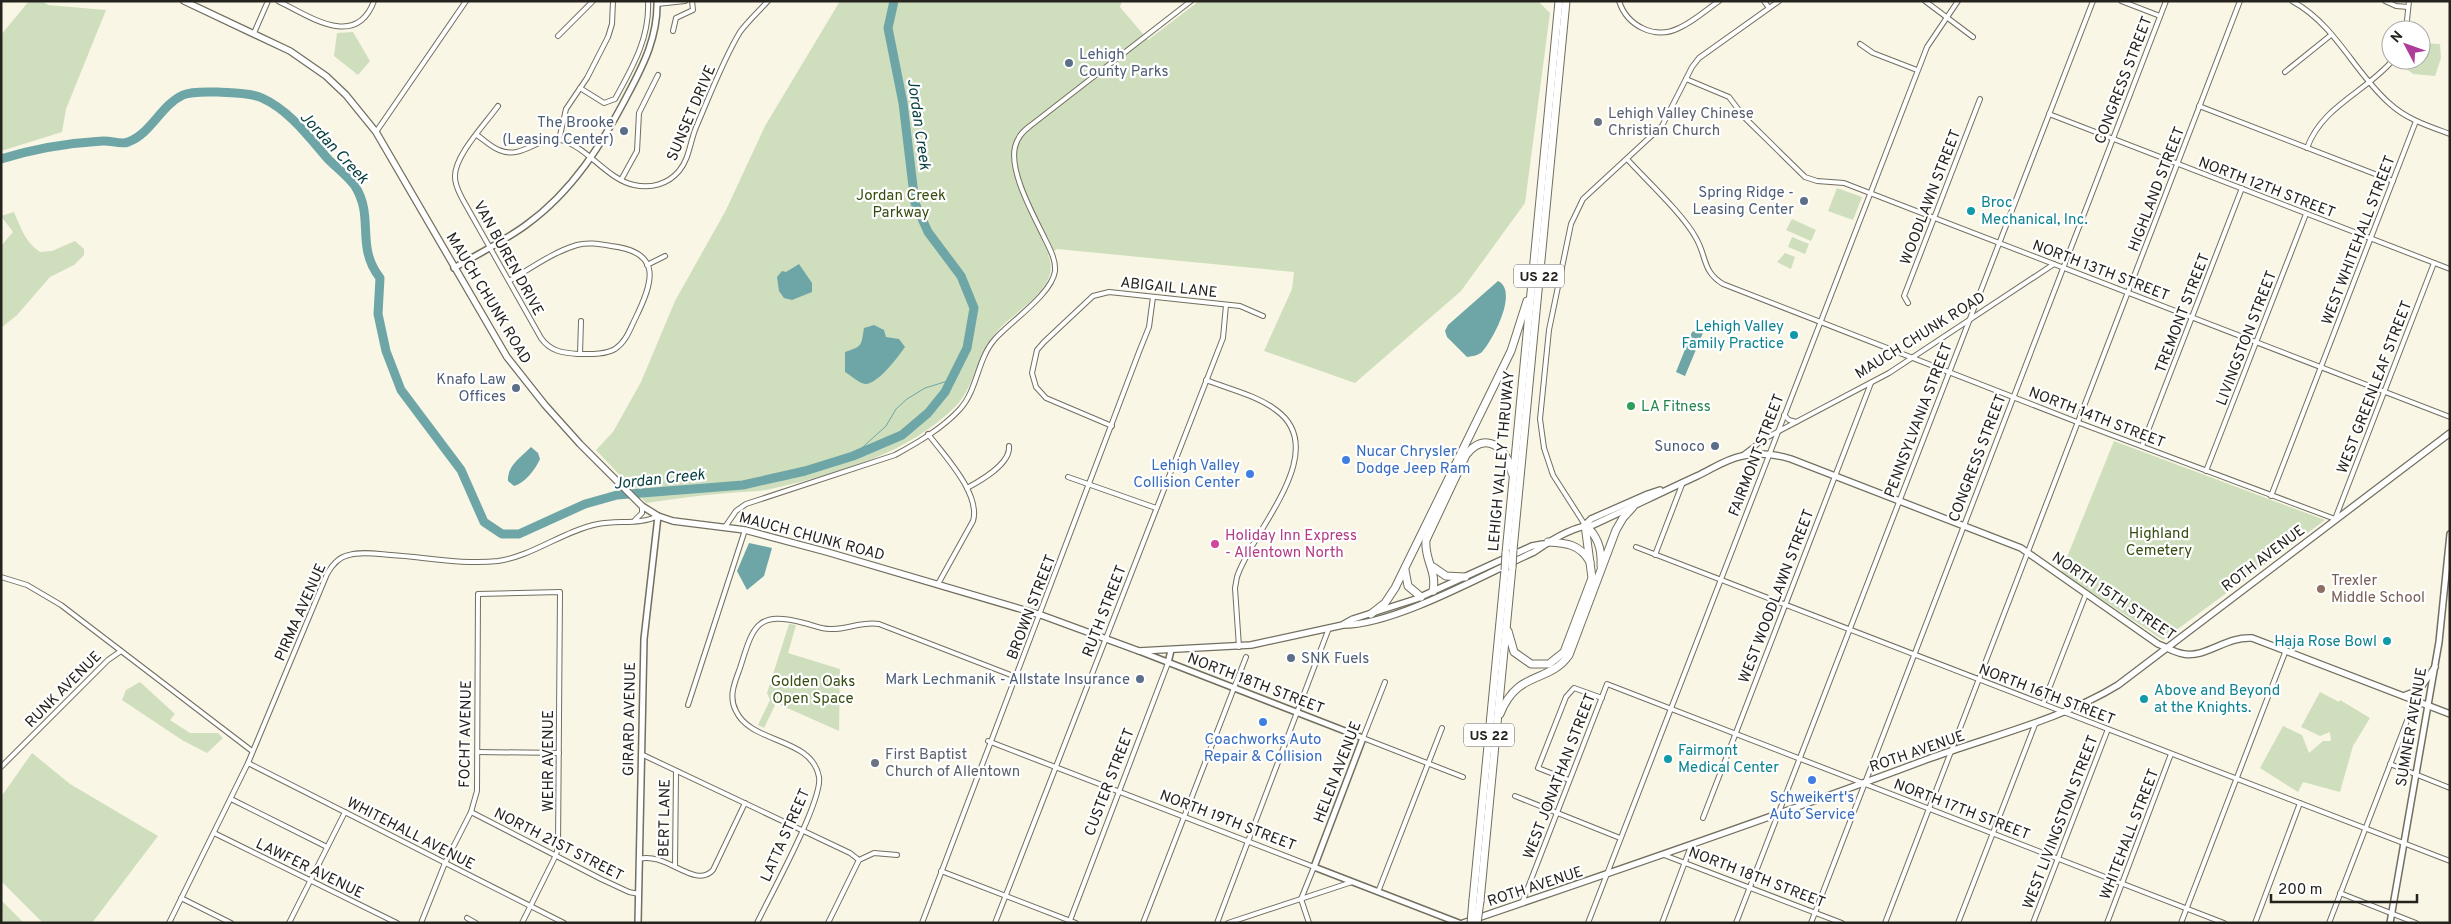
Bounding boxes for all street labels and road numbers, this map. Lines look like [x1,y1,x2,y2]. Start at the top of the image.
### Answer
street label: CONGRESS STREET [2091,14,2158,147]
street label: SUNSET DRIVE [664,63,721,164]
street label: HIGHLAND STREET [2125,124,2190,255]
street label: WOODLAWN STREET [1897,127,1966,268]
street label: WEST WHITEHALL STREET [2318,153,2401,328]
street label: NORTH 12TH STREET [2195,154,2338,223]
street label: VAN BUREN DRIVE [468,198,547,319]
street label: MAUCH CHUNK ROAD [441,230,534,368]
street label: NORTH 13TH STREET [2029,237,2172,306]
street label: TREMONT STREET [2152,251,2215,376]
road number: US 22 [1514,264,1564,288]
street label: LIVINGSTON STREET [2213,268,2282,409]
street label: ABIGAIL LANE [1119,274,1218,303]
street label: MAUCH CHUNK ROAD [1852,288,1989,384]
street label: WEST GREENLEAF STREET [2334,298,2417,477]
street label: PENNSYLVANIA STREET [1881,340,1958,501]
street label: LEHIGH VALLEY THRUWAY [1485,370,1520,552]
street label: NORTH 14TH STREET [2025,384,2167,453]
street label: FAIRMONT STREET [1725,392,1789,519]
street label: CONGRESS STREET [1945,392,2012,525]
street label: WEST WOODLAWN STREET [1735,507,1819,686]
street label: MAUCH CHUNK ROAD [737,509,887,566]
street label: ROTH AVENUE [2218,522,2309,597]
street label: NORTH 15TH STREET [2048,549,2179,646]
street label: BROWN STREET [1004,552,1061,663]
street label: PIRMA AVENUE [271,561,331,664]
street label: RUTH STREET [1079,563,1132,660]
street label: RUNK AVENUE [22,648,106,732]
street label: NORTH 18TH STREET [1184,650,1326,719]
street label: NORTH 16TH STREET [1976,661,2117,730]
street label: GIRARD AVENUE [620,662,641,776]
street label: SUMNER AVENUE [2393,666,2432,788]
street label: FOCHT AVENUE [456,680,477,788]
street label: WEST JONATHAN STREET [1520,691,1601,862]
street label: WEHR AVENUE [540,710,559,812]
street label: HELEN AVENUE [1310,719,1366,826]
road number: US 22 [1464,724,1514,746]
street label: CUSTER STREET [1081,726,1140,839]
street label: ROTH AVENUE [1867,727,1968,778]
street label: WEST LIVINGSTON STREET [2019,733,2103,912]
street label: WHITEHALL STREET [2097,766,2164,903]
street label: NORTH 17TH STREET [1891,776,2032,845]
street label: BERT LANE [655,779,676,857]
street label: LATTA STREET [757,786,815,885]
street label: NORTH 19TH STREET [1157,787,1298,856]
street label: WHITEHALL AVENUE [343,794,478,875]
street label: NORTH 21ST STREET [490,804,626,886]
street label: LAWFER AVENUE [252,835,367,904]
street label: NORTH 18TH STREET [1685,844,1827,913]
street label: ROTH AVENUE [1485,863,1586,912]

